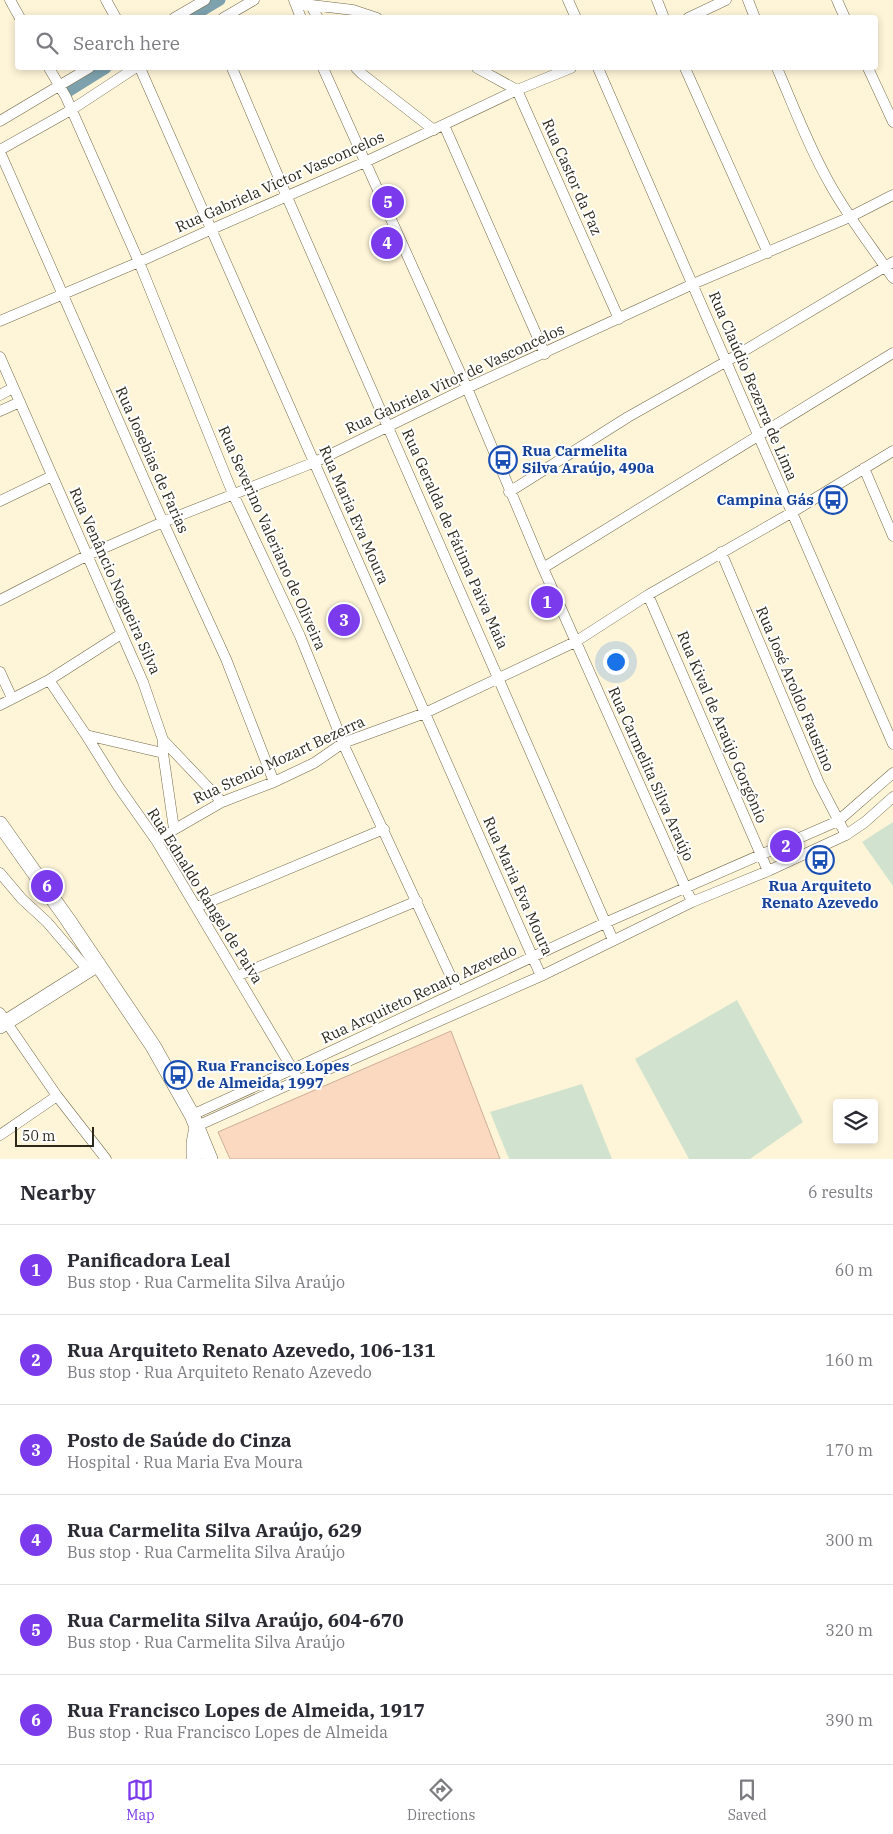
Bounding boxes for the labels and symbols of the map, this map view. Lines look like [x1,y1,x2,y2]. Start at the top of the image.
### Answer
street label: Rua Castor da Paz [538,116,607,238]
street label: Rua Gabriela Victor Vasconcelos [172,127,387,236]
pin: 5 [372,183,404,221]
pin: 4 [371,224,403,262]
street label: Rua Claúdio Bezerra de Lima [705,288,802,483]
street label: Rua Gabriela Vitor de Vasconcelos [342,319,567,438]
street label: Rua Josebias de Farias [112,383,193,536]
street label: Rua Severino Valeriano de Oliveira [214,423,331,653]
street label: Rua Geralda de Fátima Paiva Maia [398,426,513,652]
place label: Rua Carmelita Silva Araújo, 490a [522,441,655,477]
street label: Rua Maria Eva Moura [315,442,394,587]
bus stop icon: Rua Carmelita Silva Araújo, 490a [488,445,518,475]
street label: Rua Venâncio Nogueira Silva [66,484,165,677]
bus stop icon: Campina Gás [818,485,848,515]
place label: Campina Gás [717,490,814,509]
pin: 1 [531,583,563,621]
pin: 3 [328,601,360,639]
street label: Rua José Aroldo Faustino [752,603,839,774]
street label: Rua Kival de Araújo Gorgônio [673,628,772,826]
your location [603,649,629,675]
street label: Rua Carmelita Silva Araújo [604,684,699,864]
street label: Rua Stenio Mozart Bezerra [190,711,368,808]
street label: Rua Ednaldo Rangel de Paiva [143,804,267,987]
street label: Rua Maria Eva Moura [479,813,558,958]
pin: 2 [770,827,802,865]
bus stop icon: Rua Arquiteto Renato Azevedo [805,845,835,875]
pin: 6 [31,867,63,905]
place label: Rua Arquiteto Renato Azevedo [762,876,879,912]
street label: Rua Arquiteto Renato Azevedo [318,940,520,1047]
place label: Rua Francisco Lopes de Almeida, 1997 [197,1056,349,1092]
bus stop icon: Rua Francisco Lopes de Almeida, 1997 [163,1060,193,1090]
scale bar [15,1124,94,1147]

